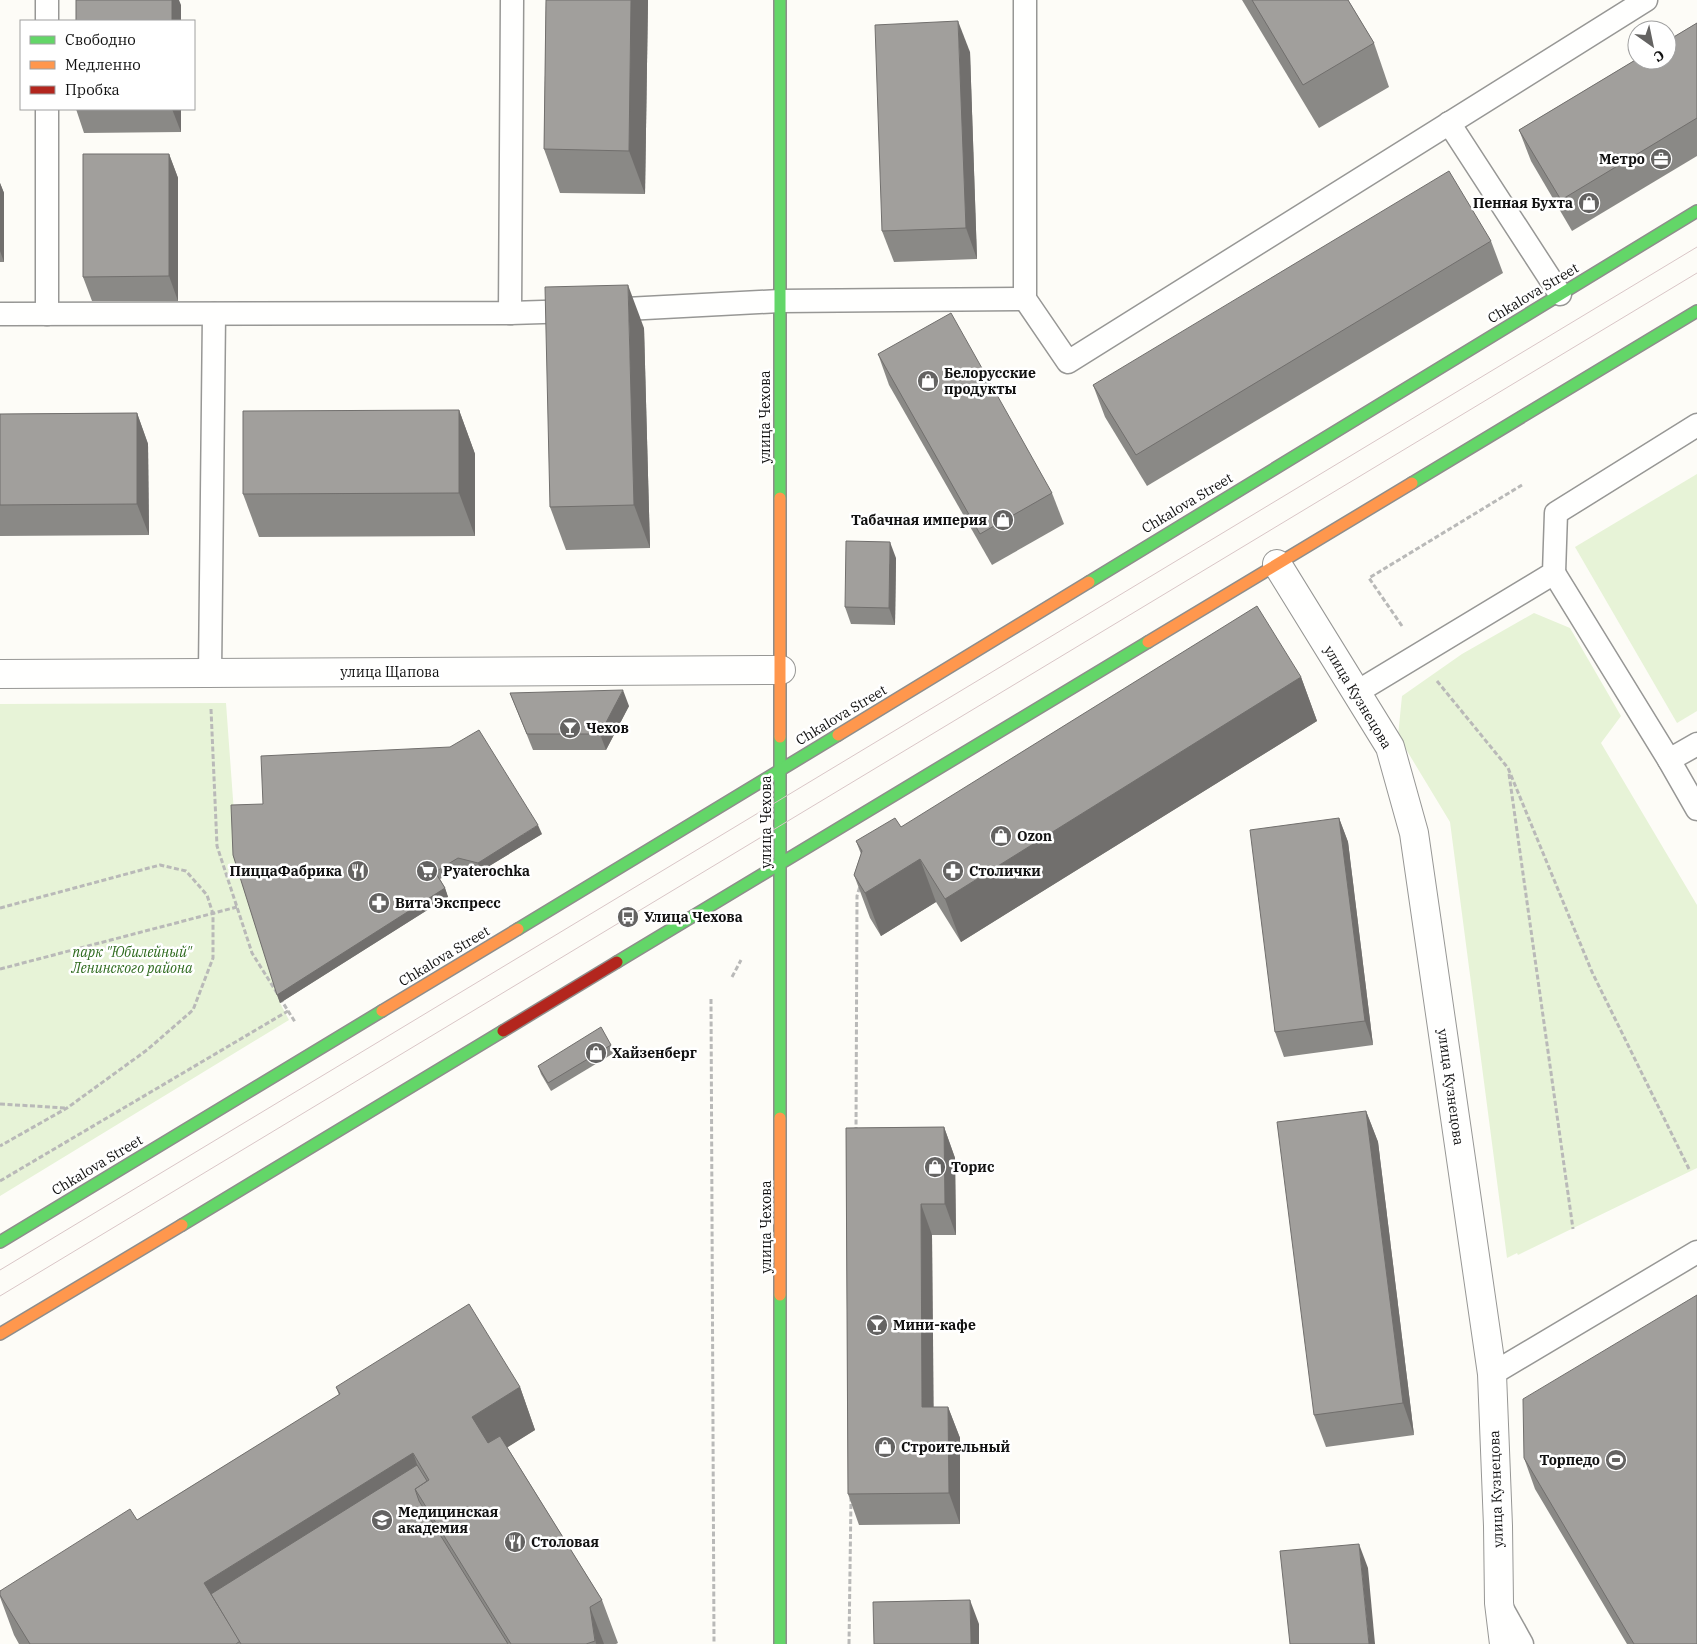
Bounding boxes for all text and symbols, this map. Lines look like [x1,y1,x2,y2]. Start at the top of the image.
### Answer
legend [20,20,195,110]
north arrow [1627,20,1677,70]
text: Свободно [65,30,136,49]
text: С [1650,46,1668,66]
text: Медленно [65,55,141,74]
text: Пробка [65,80,120,99]
office icon: Метро [1649,147,1673,171]
place label: Метро [1599,150,1645,168]
shop icon: Пенная Бухта [1577,191,1601,215]
place label: Пенная Бухта [1473,194,1573,212]
street label: Chkalova Street [1484,259,1582,327]
place label: Белорусские продукты [944,364,1036,398]
shop icon: Белорусские продукты [916,369,940,393]
street label: улица Чехова [756,370,774,464]
street label: Chkalova Street [1138,469,1236,537]
shop icon: Табачная империя [991,508,1015,532]
place label: Табачная империя [851,511,987,529]
street label: улица Кузнецова [1320,642,1396,752]
street label: улица Щапова [340,663,440,681]
street label: Chkalova Street [792,681,890,749]
bar icon: Чехов [558,716,582,740]
place label: Чехов [586,719,629,737]
street label: улица Чехова [757,775,775,869]
shop icon: Ozon [989,824,1013,848]
place label: Ozon [1017,827,1052,845]
restaurant icon: ПиццаФабрика [346,859,370,883]
supermarket icon: Pyaterochka [415,859,439,883]
pharmacy icon: Столички [941,859,965,883]
place label: ПиццаФабрика [230,862,342,880]
place label: Pyaterochka [443,862,530,880]
place label: Столички [969,862,1041,880]
pharmacy icon: Вита Экспресс [367,891,391,915]
place label: Вита Экспресс [395,894,501,912]
bus stop icon: Улица Чехова [616,905,640,929]
place label: Улица Чехова [644,908,743,926]
street label: Chkalova Street [395,922,493,990]
park label: парк "Юбилейный" Ленинского района [70,943,193,977]
street label: улица Кузнецова [1434,1028,1468,1147]
shop icon: Хайзенберг [584,1041,608,1065]
place label: Хайзенберг [612,1044,697,1062]
street label: Chkalova Street [48,1131,146,1199]
shop icon: Торис [923,1155,947,1179]
place label: Торис [951,1158,995,1176]
street label: улица Чехова [757,1180,775,1274]
bar icon: Мини-кафе [865,1313,889,1337]
place label: Мини-кафе [893,1316,976,1334]
street label: улица Кузнецова [1485,1430,1507,1548]
shop icon: Строительный [873,1435,897,1459]
place label: Строительный [901,1438,1010,1456]
sports icon: Торпедо [1604,1448,1628,1472]
place label: Торпедо [1539,1451,1600,1469]
place label: Медицинская академия [398,1503,499,1537]
school or university icon: Медицинская академия [370,1508,394,1532]
restaurant icon: Столовая [503,1530,527,1554]
place label: Столовая [531,1533,599,1551]

